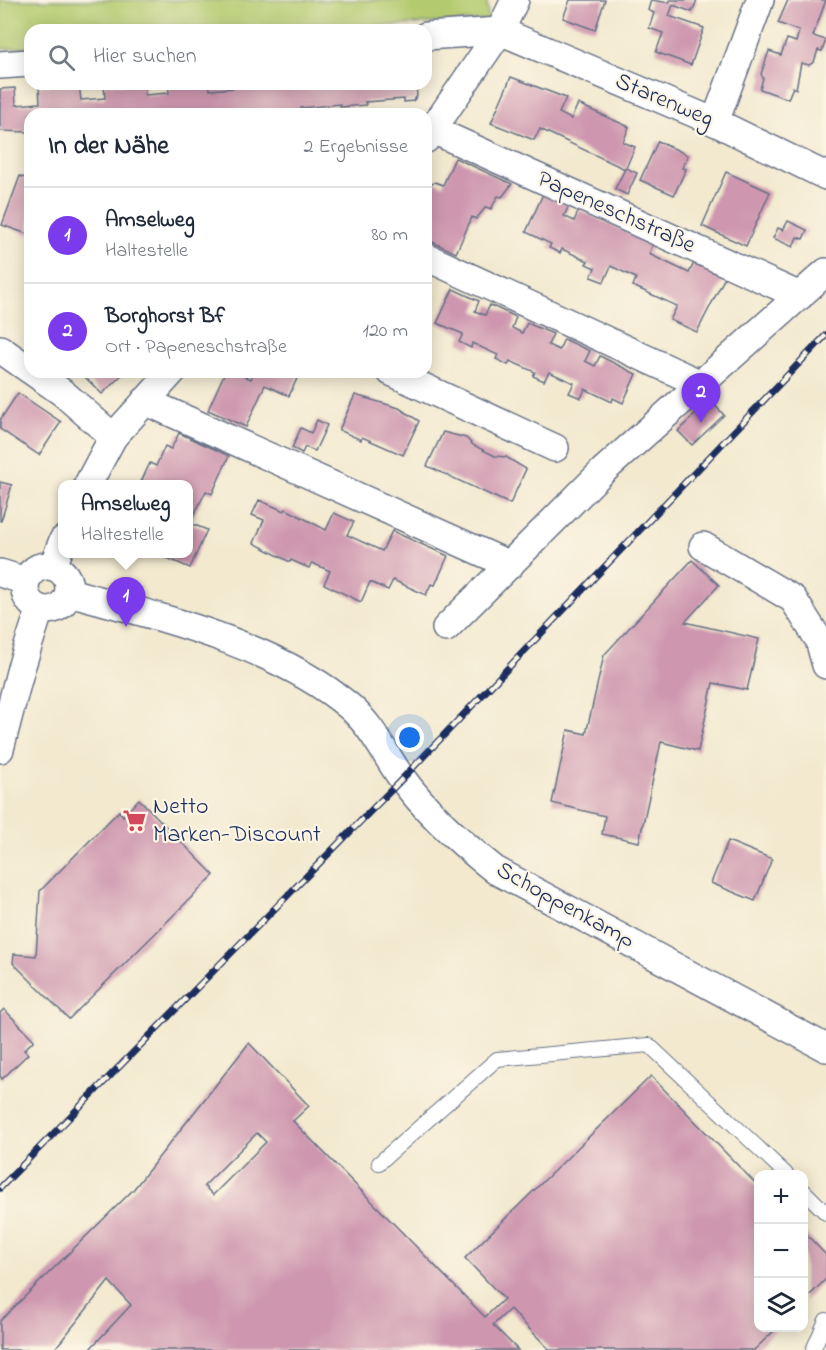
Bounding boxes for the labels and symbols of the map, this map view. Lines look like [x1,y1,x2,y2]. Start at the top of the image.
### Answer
street label: Starenweg [609,65,719,137]
street label: Papeneschstraße [531,162,701,264]
pin: 2 [682,374,720,423]
pin: 1 [106,578,146,627]
your location [395,723,424,752]
place label: Netto Marken-Discount [153,790,321,853]
supermarket icon: Netto Marken-Discount [122,808,148,834]
street label: Schoppenkamp [489,853,641,959]

